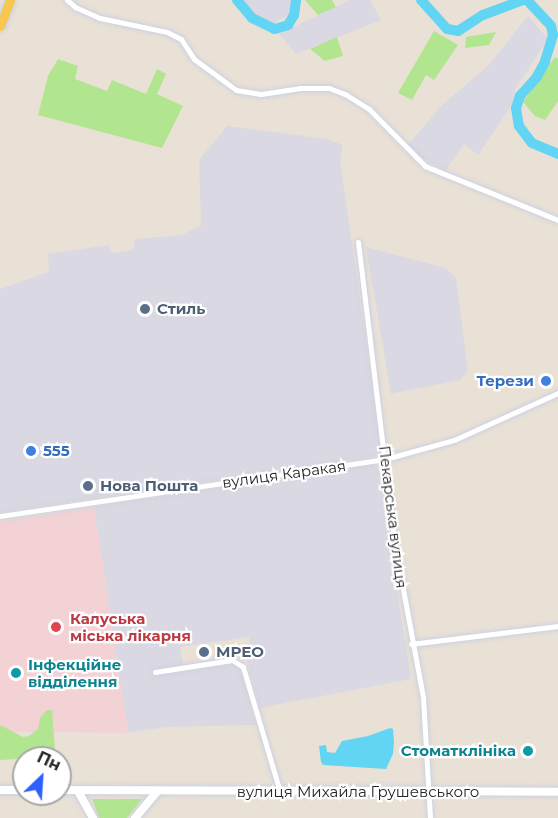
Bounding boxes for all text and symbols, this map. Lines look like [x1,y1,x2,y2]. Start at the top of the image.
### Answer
place label: Стиль [157,300,205,318]
marker: Стиль [138,302,152,316]
place label: Терези [476,372,534,390]
marker: Терези [539,374,553,388]
place label: 555 [43,442,70,460]
marker: 555 [24,444,38,458]
street label: Пекарська вулиця [375,445,411,589]
street label: вулиця Каракая [221,456,347,492]
place label: Нова Пошта [100,477,198,495]
marker: Нова Пошта [81,479,95,493]
place label: Калуська міська лікарня [70,609,191,644]
marker: Калуська міська лікарня [47,618,65,636]
place label: МРЕО [216,643,264,661]
marker: МРЕО [197,645,211,659]
place label: Інфекційне відділення [28,655,121,690]
marker: Інфекційне відділення [9,666,23,680]
place label: Стоматклініка [401,742,516,760]
marker: Стоматклініка [521,744,535,758]
north arrow [12,746,72,806]
text: Пн [34,747,64,775]
street label: вулиця Михайла Грушевського [237,783,479,801]

